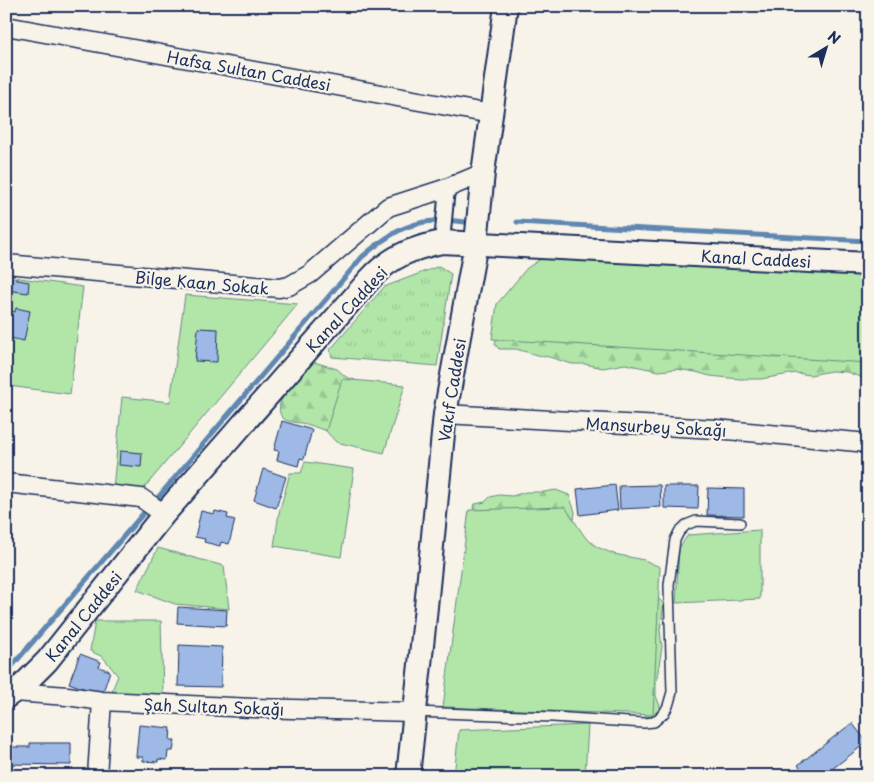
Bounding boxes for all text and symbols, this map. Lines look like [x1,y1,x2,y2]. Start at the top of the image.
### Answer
north arrow [802,22,852,72]
text: N [823,26,845,49]
street label: Hafsa Sultan Caddesi [165,44,333,96]
street label: Kanal Caddesi [700,243,812,273]
street label: Kanal Caddesi [300,260,392,358]
street label: Bilge Kaan Sokak [134,264,270,300]
street label: Vakıf Caddesi [431,336,471,444]
street label: Mansurbey Sokağı [585,410,727,442]
street label: Kanal Caddesi [39,566,127,666]
street label: Şah Sultan Sokağı [143,692,285,720]

